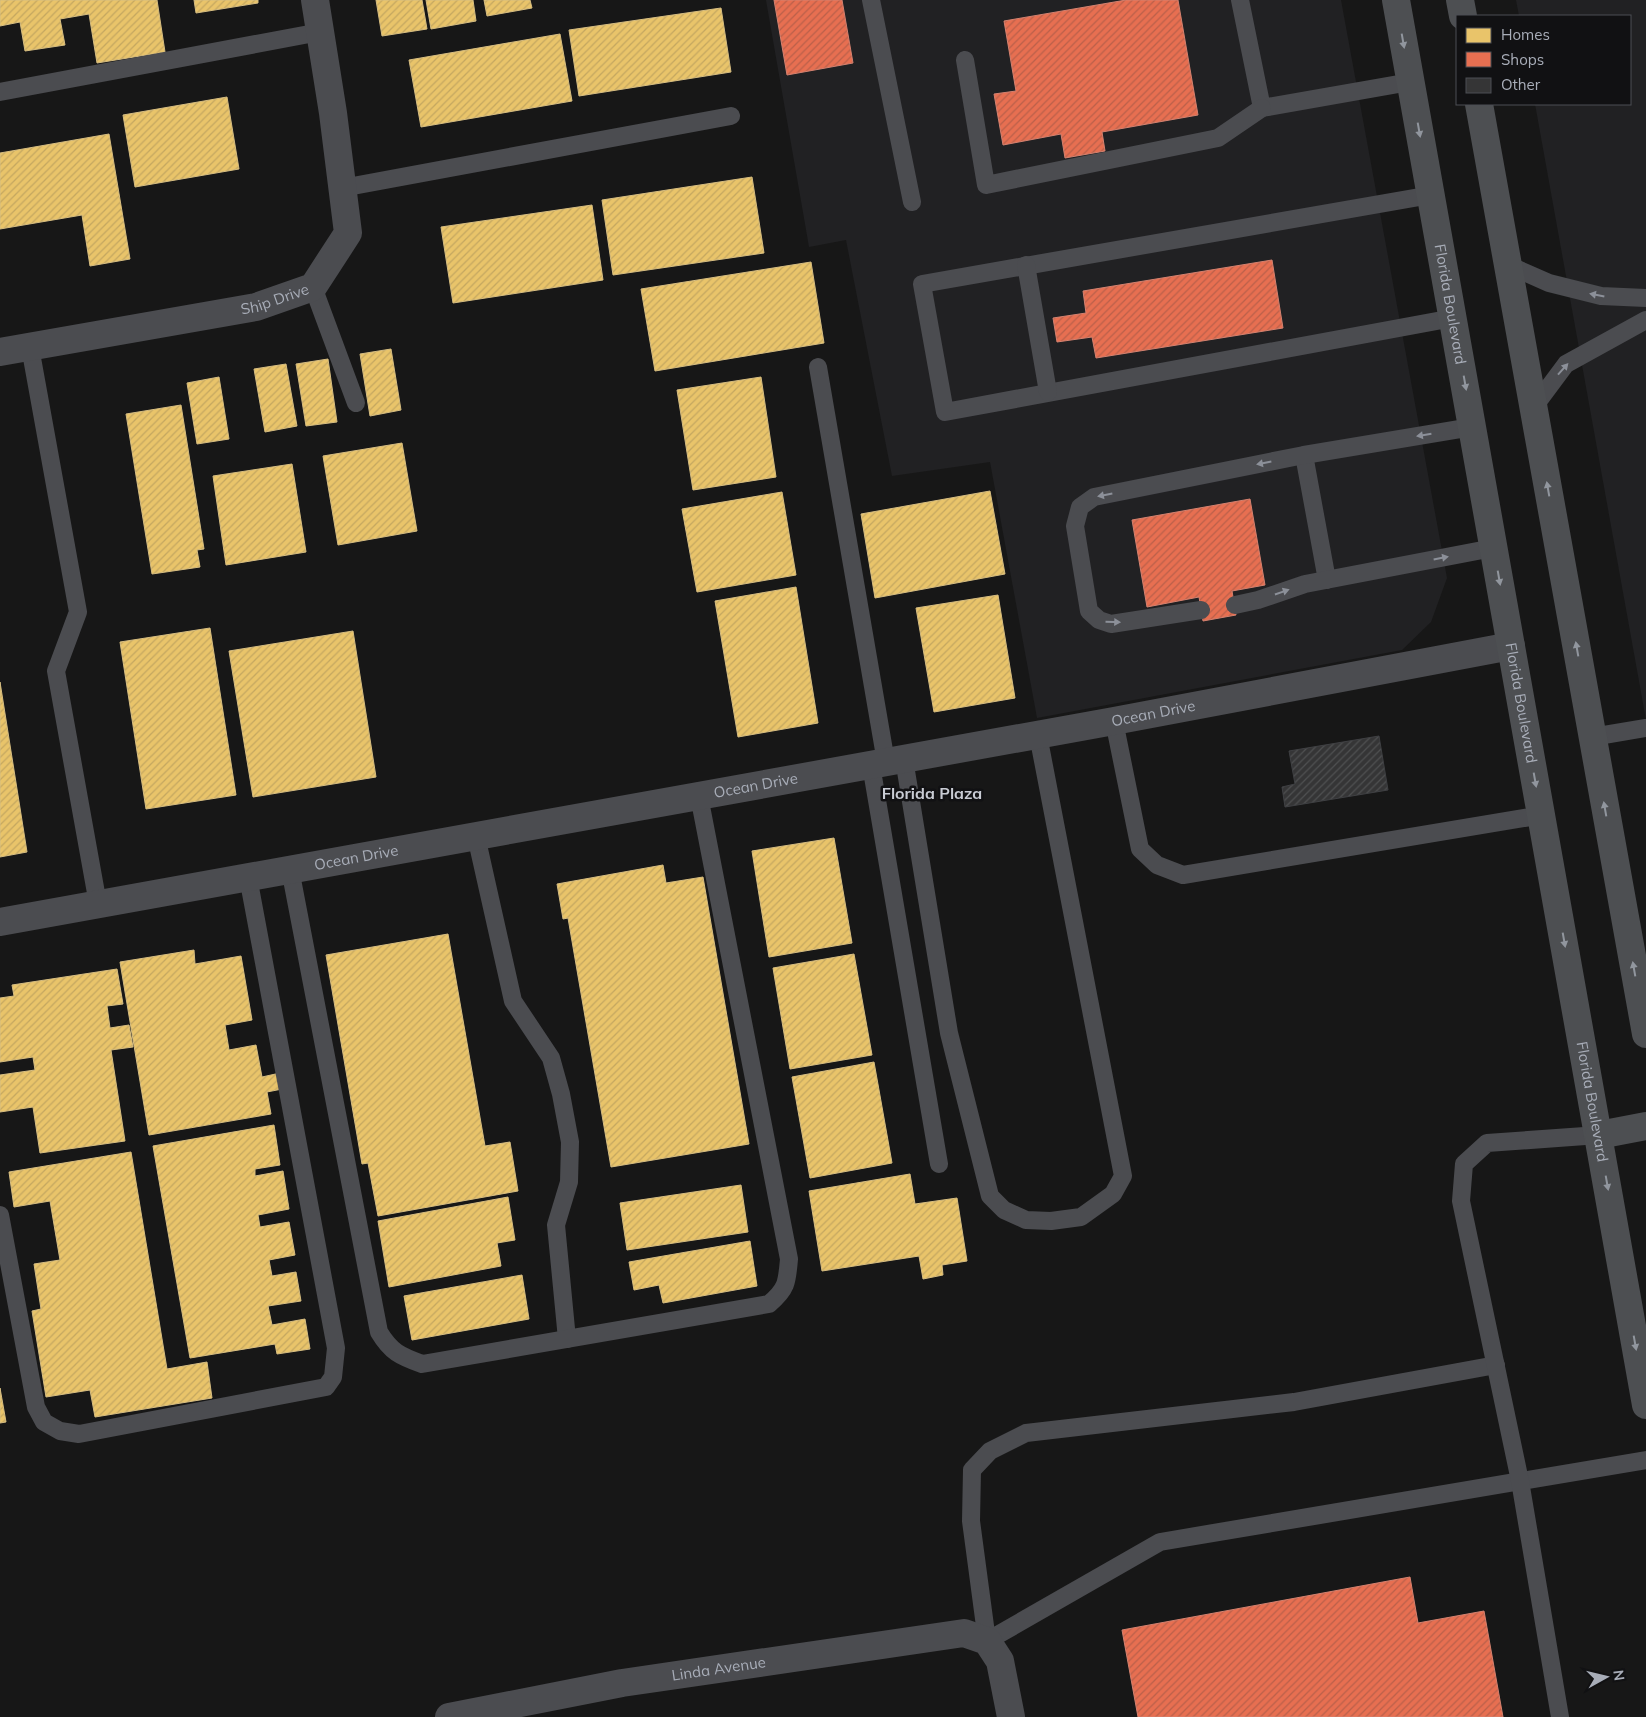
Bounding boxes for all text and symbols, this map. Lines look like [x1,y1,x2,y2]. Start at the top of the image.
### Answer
legend [1456,15,1631,105]
text: Homes [1501,25,1550,44]
one-way arrow [1399,33,1407,49]
text: Shops [1501,50,1544,69]
text: Other [1501,75,1541,94]
one-way arrow [1415,122,1423,138]
street label: Florida Boulevard [1431,242,1471,366]
street label: Ship Drive [239,279,311,319]
one-way arrow [1589,290,1605,298]
one-way arrow [1558,362,1569,375]
one-way arrow [1461,375,1469,391]
one-way arrow [1416,431,1432,439]
one-way arrow [1257,459,1272,467]
one-way arrow [1544,481,1552,497]
one-way arrow [1097,491,1113,499]
one-way arrow [1433,554,1448,562]
one-way arrow [1495,570,1503,586]
one-way arrow [1275,588,1290,596]
one-way arrow [1105,618,1121,626]
street label: Florida Boulevard [1502,641,1542,765]
one-way arrow [1572,641,1580,657]
street label: Ocean Drive [1110,696,1197,730]
street label: Ocean Drive [712,768,799,802]
one-way arrow [1532,773,1540,789]
district label: Florida Plaza [882,783,982,803]
one-way arrow [1601,801,1609,817]
street label: Ocean Drive [313,840,400,874]
one-way arrow [1560,933,1568,949]
one-way arrow [1630,961,1638,977]
street label: Florida Boulevard [1572,1040,1613,1163]
one-way arrow [1603,1175,1611,1191]
one-way arrow [1632,1335,1640,1351]
street label: Linda Avenue [670,1652,767,1685]
north arrow [1581,1652,1631,1702]
text: N [1609,1669,1629,1682]

